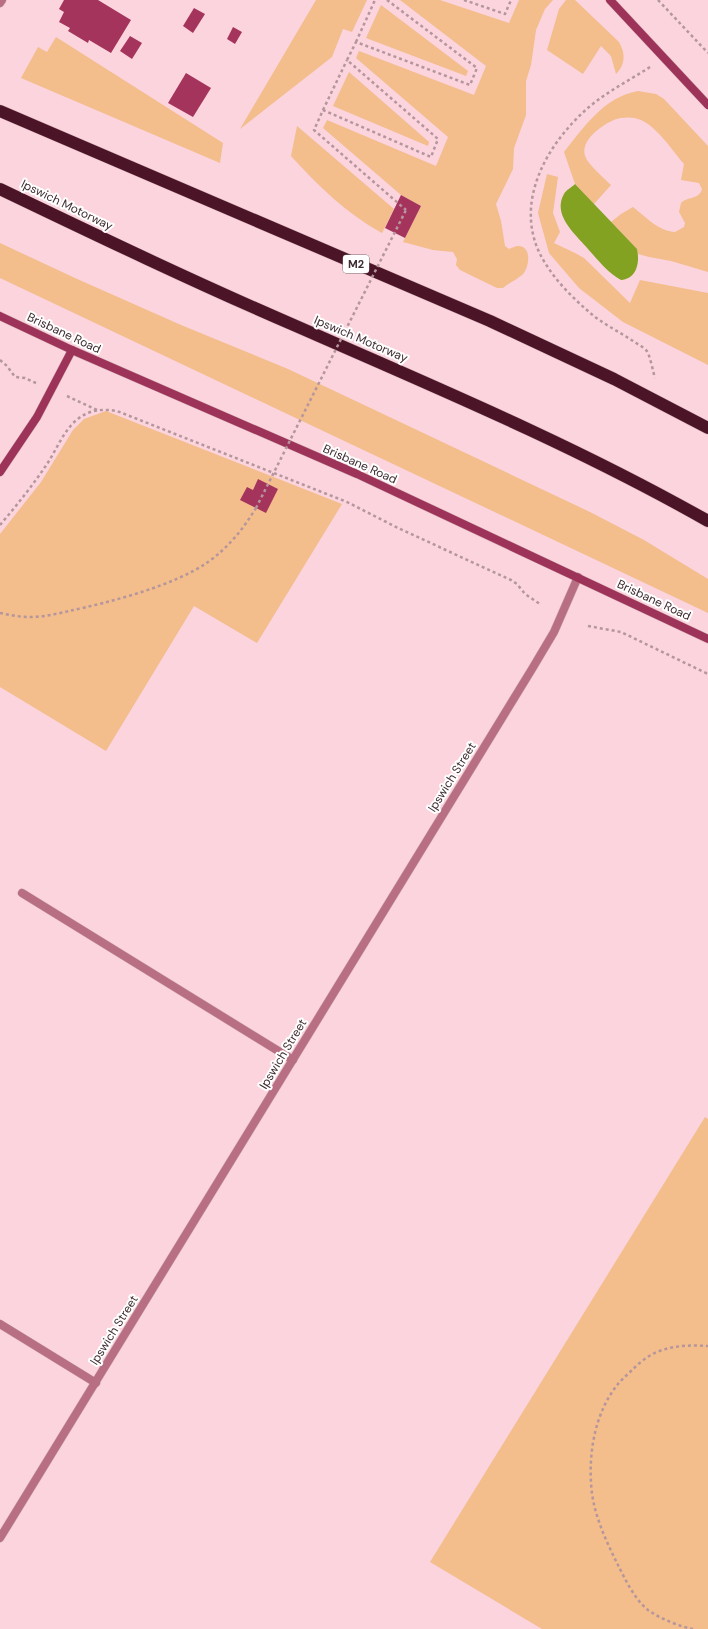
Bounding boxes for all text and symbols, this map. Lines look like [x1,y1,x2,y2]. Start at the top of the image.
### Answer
street label: Ipswich Motorway [18,176,116,234]
road number: M2 [343,255,369,273]
street label: Brisbane Road [25,309,103,357]
street label: Ipswich Motorway [312,312,411,366]
street label: Brisbane Road [320,441,400,487]
street label: Brisbane Road [615,576,693,624]
street label: Ipswich Street [424,739,480,815]
street label: Ipswich Street [256,1016,310,1092]
street label: Ipswich Street [86,1292,142,1368]

